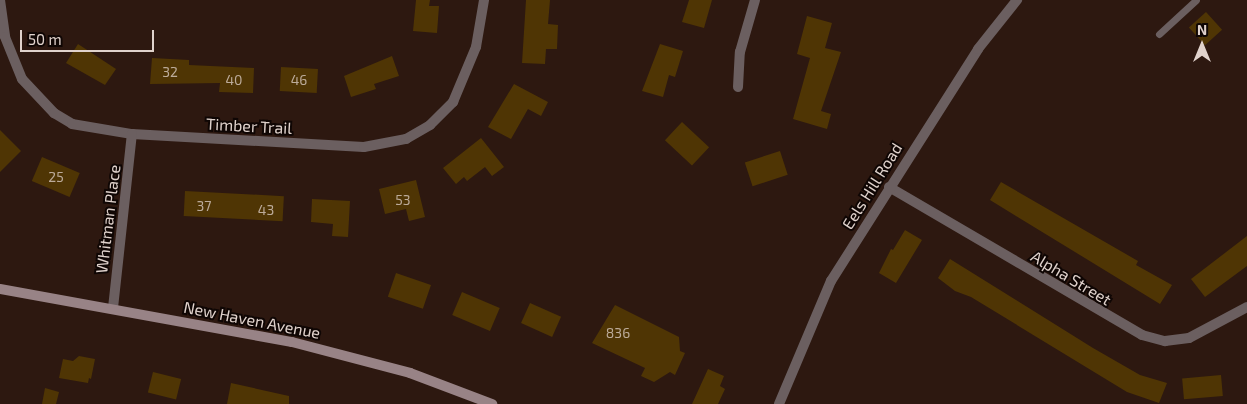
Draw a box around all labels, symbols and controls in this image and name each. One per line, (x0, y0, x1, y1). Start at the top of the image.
scale bar (22, 20, 156, 52)
north arrow (1177, 20, 1227, 70)
text: N (1197, 21, 1207, 38)
text: 50 m (28, 30, 62, 48)
house number: 32 (162, 64, 178, 80)
house number: 40 (225, 72, 243, 88)
house number: 46 (291, 72, 307, 88)
street label: Timber Trail (205, 114, 293, 138)
street label: Eels Hill Road (838, 139, 906, 233)
street label: Whitman Place (92, 164, 124, 274)
house number: 25 (48, 169, 64, 185)
house number: 53 (395, 192, 411, 208)
house number: 37 (197, 198, 211, 214)
house number: 43 (258, 202, 274, 218)
street label: Alpha Street (1027, 247, 1115, 309)
street label: New Haven Avenue (182, 297, 322, 343)
house number: 836 (606, 325, 630, 341)

